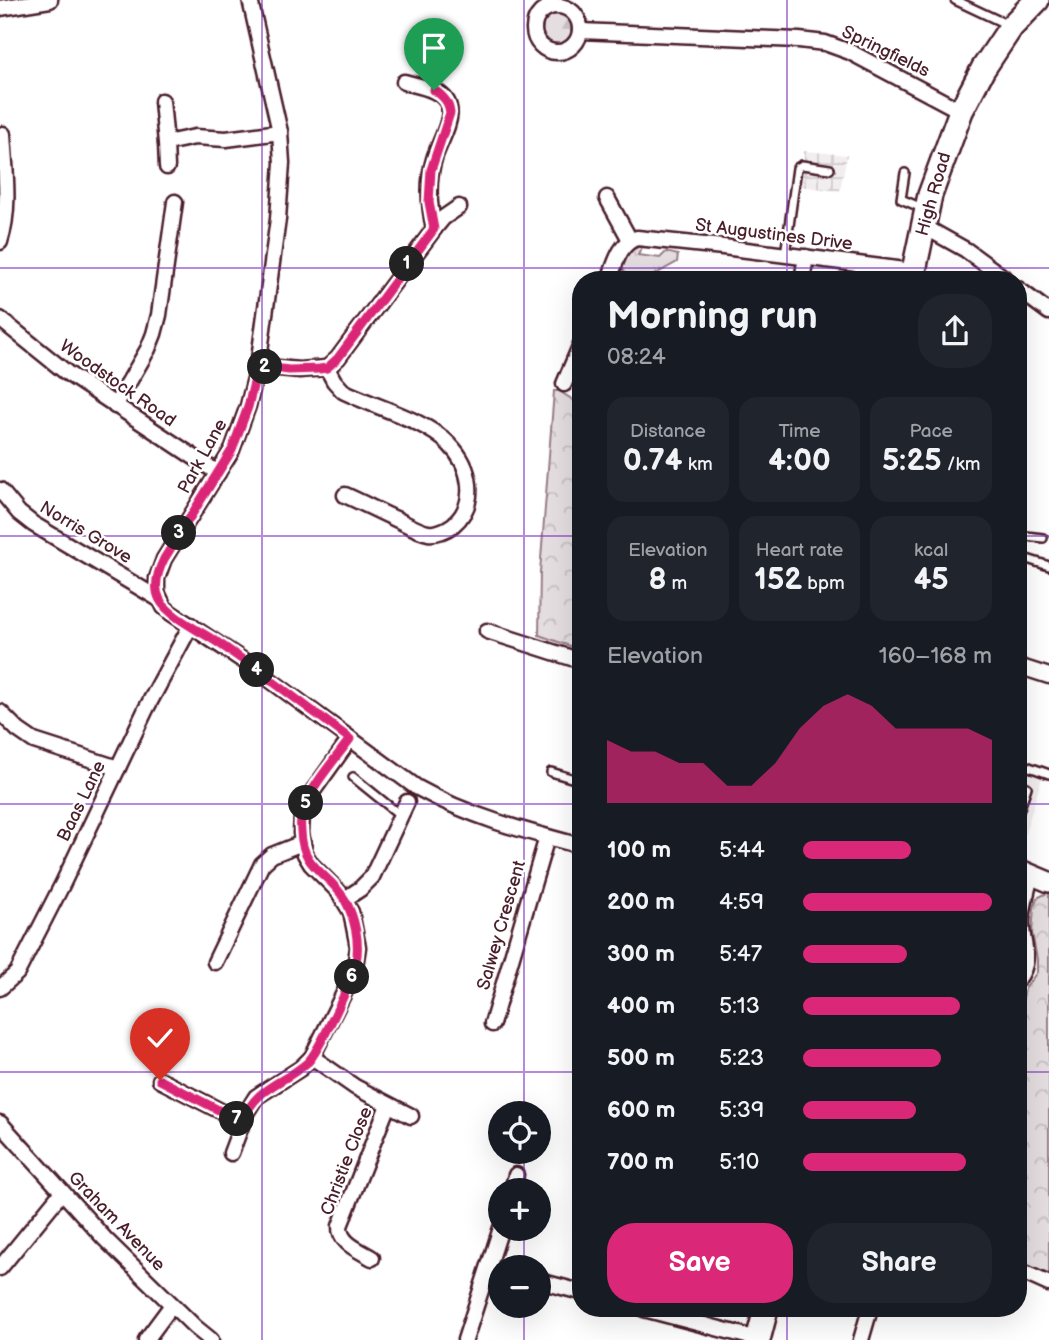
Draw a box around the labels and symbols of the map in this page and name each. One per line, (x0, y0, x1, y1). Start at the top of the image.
pin (404, 18, 464, 90)
street label: Springfields (838, 21, 933, 82)
street label: High Road (912, 150, 955, 238)
street label: St Augustines Drive (694, 214, 854, 255)
pin: 1 (390, 246, 424, 282)
street label: Woodstock Road (56, 336, 180, 431)
pin: 2 (247, 350, 282, 384)
street label: Park Lane (173, 415, 232, 497)
street label: Norris Grove (36, 497, 136, 568)
pin: 3 (162, 516, 196, 550)
pin: 4 (240, 652, 274, 688)
street label: Baas Lane (53, 757, 110, 845)
pin: 5 (288, 786, 324, 820)
street label: Salwey Crescent (473, 857, 530, 992)
pin: 6 (334, 960, 370, 995)
pin (130, 1008, 190, 1080)
pin: 7 (219, 1102, 254, 1136)
street label: Christie Close (316, 1104, 377, 1218)
street label: Graham Avenue (64, 1167, 170, 1276)

